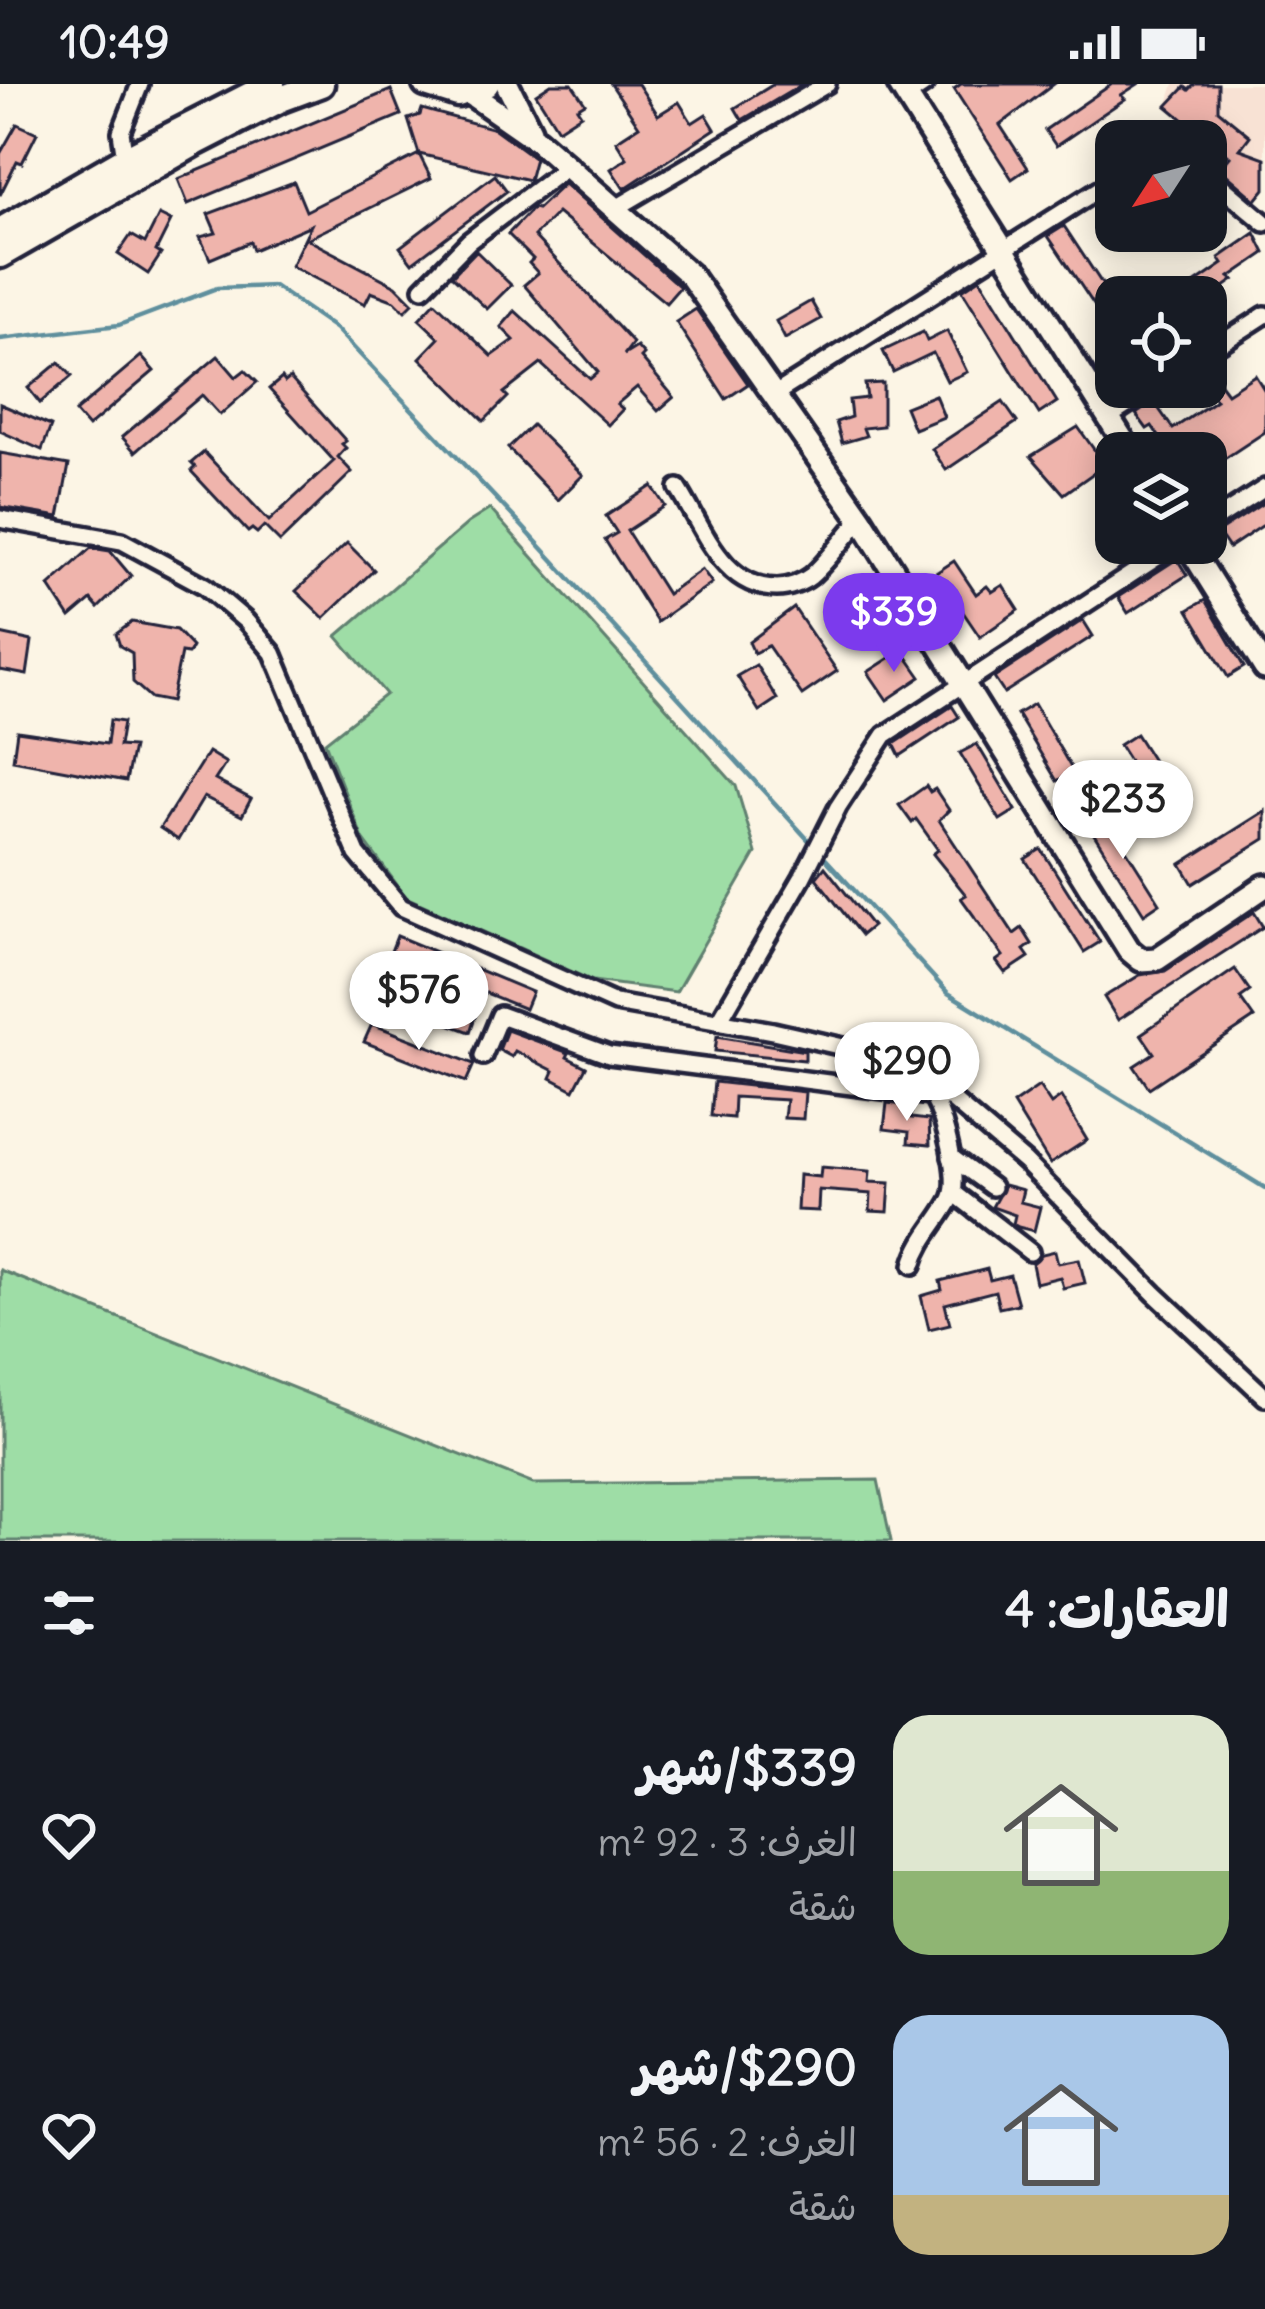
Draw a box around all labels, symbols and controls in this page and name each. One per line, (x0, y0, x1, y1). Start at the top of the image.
text: 10:49 (60, 14, 170, 70)
north arrow (1095, 120, 1227, 252)
map controls (1095, 120, 1227, 564)
button: locate (1095, 276, 1227, 408)
button: layers (1095, 432, 1227, 564)
pin: $339 (823, 573, 965, 675)
text: $339 (850, 587, 938, 636)
pin: $233 (1052, 760, 1194, 862)
text: $233 (1079, 774, 1167, 823)
pin: $576 (348, 951, 490, 1053)
text: $576 (376, 965, 462, 1014)
pin: $290 (836, 1022, 978, 1124)
text: $290 (861, 1036, 953, 1085)
text: العقارات: 4 (1005, 1577, 1229, 1641)
icon: filters (36, 1580, 102, 1646)
text: $339/شهر (638, 1735, 857, 1799)
icon: home (989, 1763, 1133, 1907)
icon: heart (36, 1802, 102, 1868)
text: الغرف: 3 · 92 m² (598, 1818, 857, 1867)
text: شقة (789, 1882, 857, 1931)
text: $290/شهر (635, 2035, 857, 2099)
icon: home (989, 2063, 1133, 2207)
icon: heart (36, 2102, 102, 2168)
text: الغرف: 2 · 56 m² (597, 2118, 857, 2167)
text: شقة (789, 2182, 857, 2231)

